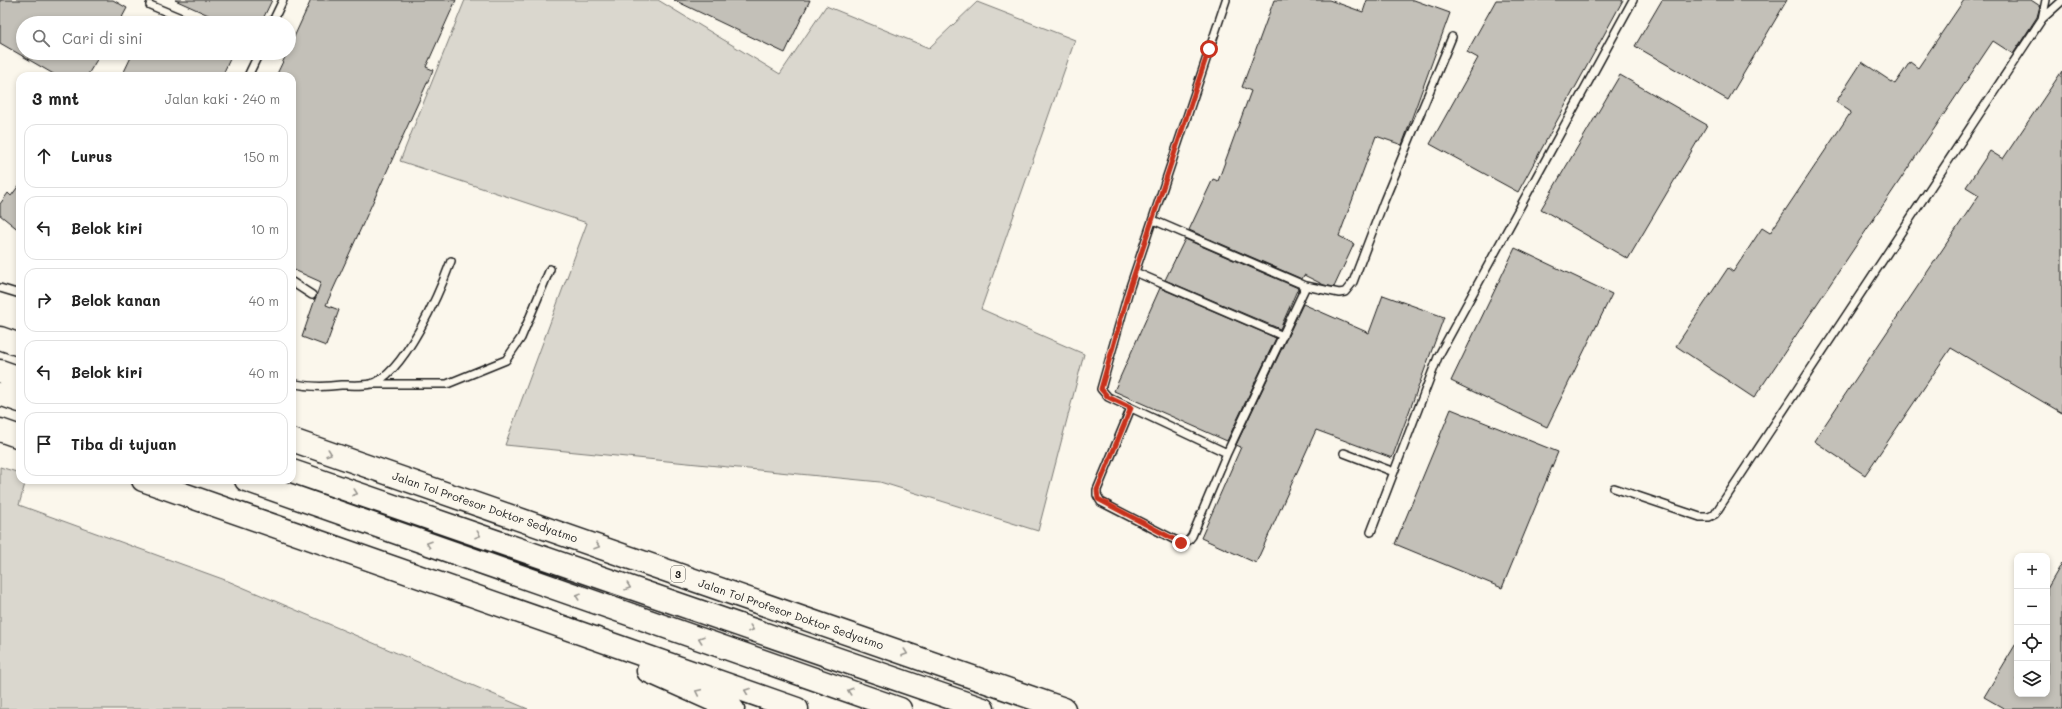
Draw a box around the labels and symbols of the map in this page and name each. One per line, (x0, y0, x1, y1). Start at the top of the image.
route start (1200, 40, 1218, 58)
one-way arrow (325, 448, 332, 456)
street label: Jalan Tol Profesor Doktor Sedyatmo (391, 468, 580, 545)
one-way arrow (352, 488, 359, 497)
one-way arrow (475, 531, 482, 539)
route end (1172, 534, 1190, 552)
one-way arrow (426, 540, 433, 549)
one-way arrow (593, 541, 600, 550)
road number: 3 (671, 566, 685, 582)
street label: Jalan Tol Profesor Doktor Sedyatmo (697, 575, 886, 652)
one-way arrow (624, 582, 631, 591)
one-way arrow (575, 593, 582, 601)
one-way arrow (747, 624, 754, 633)
one-way arrow (697, 636, 704, 644)
one-way arrow (901, 649, 908, 657)
one-way arrow (744, 688, 751, 696)
one-way arrow (846, 688, 853, 696)
one-way arrow (694, 689, 702, 697)

